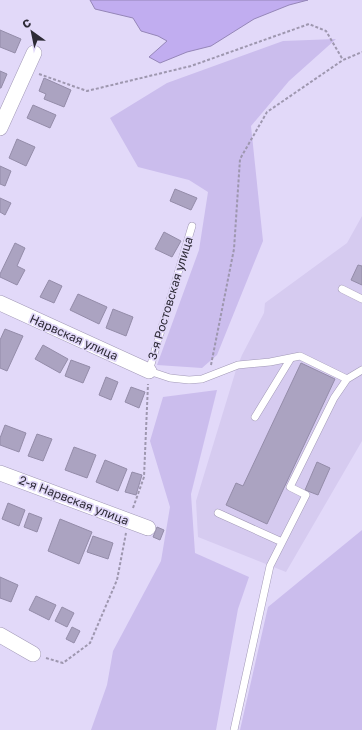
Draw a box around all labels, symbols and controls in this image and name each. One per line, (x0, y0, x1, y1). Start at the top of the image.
north arrow (12, 12, 52, 52)
text: С (19, 16, 33, 31)
street label: 3-я Ростовская улица (144, 235, 196, 361)
street label: Нарвская улица (27, 311, 121, 363)
street label: 2-я Нарвская улица (17, 472, 131, 528)

